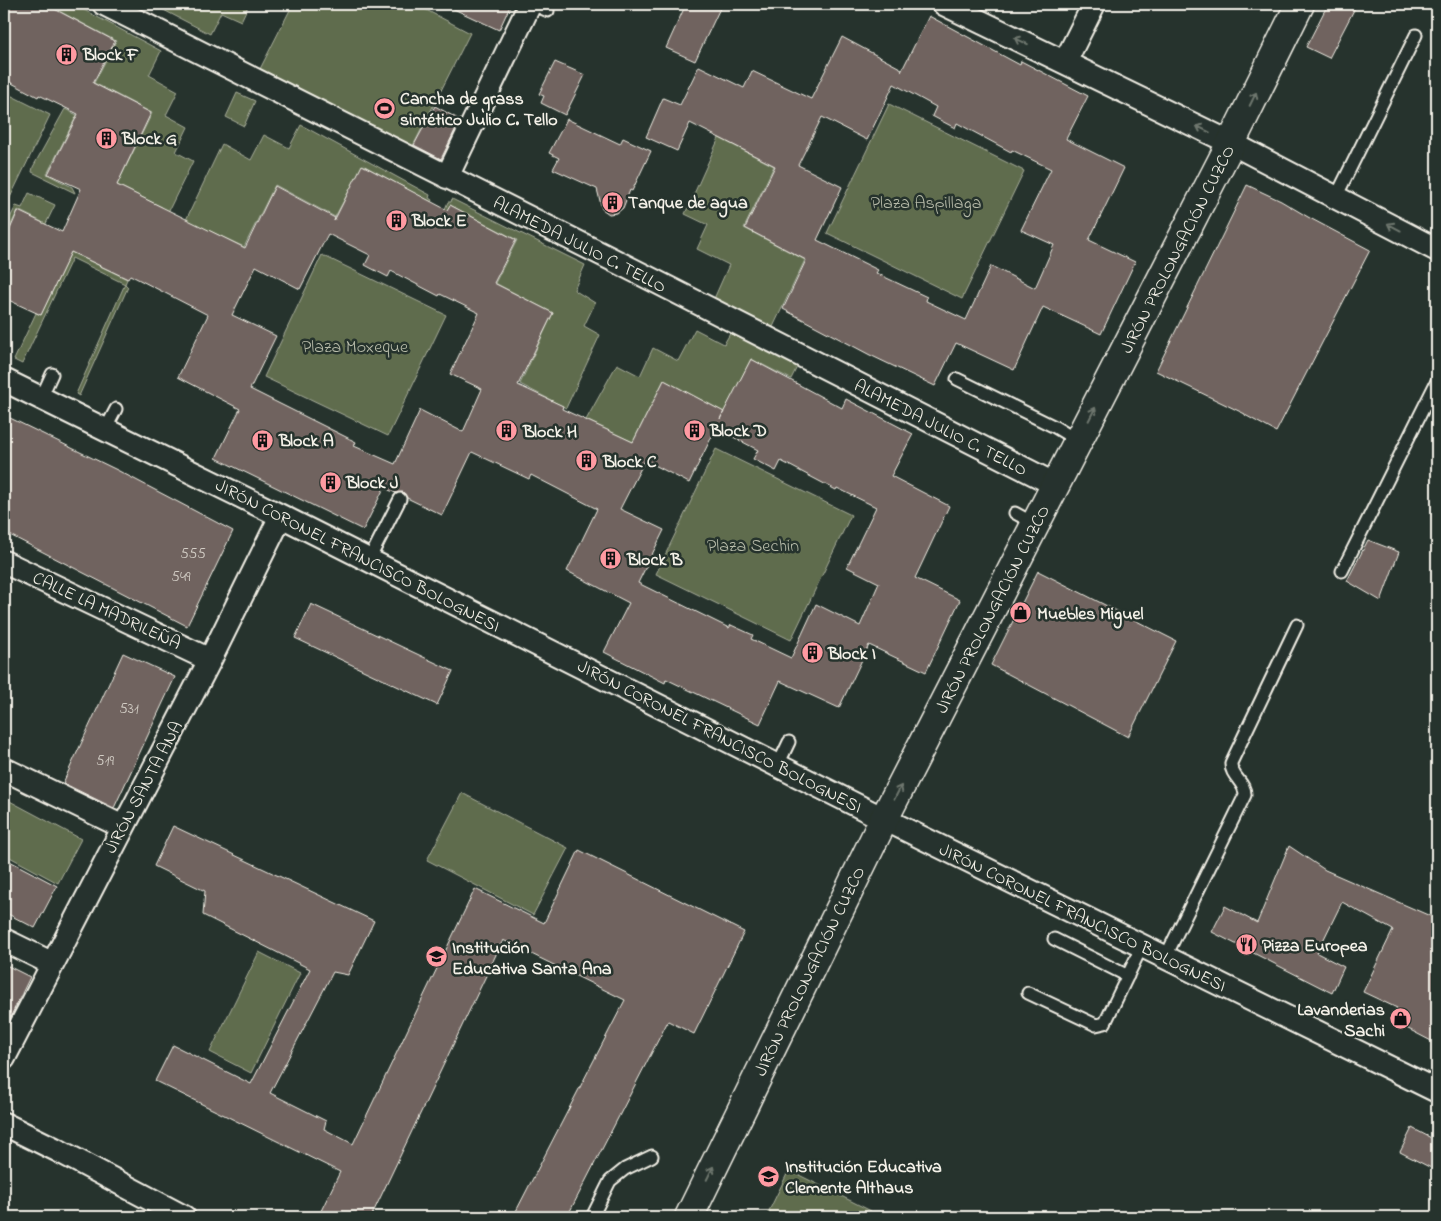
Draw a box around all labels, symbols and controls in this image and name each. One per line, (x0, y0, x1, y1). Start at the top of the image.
one-way arrow (1014, 36, 1029, 45)
building icon: Block F (55, 42, 79, 66)
place label: Block F (82, 43, 139, 69)
place label: Cancha de grass sintético Julio C. Tello (400, 87, 558, 134)
one-way arrow (1249, 92, 1258, 107)
sports icon: Cancha de grass sintético Julio C. Tello (372, 96, 396, 120)
one-way arrow (1196, 124, 1211, 133)
building icon: Block G (94, 126, 118, 150)
place label: Block G (121, 127, 177, 153)
street label: JIRÓN PROLONGACIÓN CUZCO (1115, 141, 1243, 358)
building icon: Tanque de agua (600, 190, 624, 214)
street label: ALAMEDA JULIO C. TELLO (488, 191, 670, 301)
place label: Tanque de agua (628, 191, 748, 218)
park label: Plaza Aspillaga (871, 191, 981, 218)
building icon: Block E (384, 208, 408, 232)
place label: Block E (411, 209, 467, 235)
one-way arrow (1387, 222, 1402, 231)
park label: Plaza Moxeque (302, 335, 409, 361)
street label: ALAMEDA JULIO C. TELLO (849, 374, 1031, 484)
one-way arrow (1088, 407, 1097, 422)
building icon: Block D (682, 418, 706, 442)
building icon: Block H (495, 419, 519, 443)
place label: Block D (709, 419, 767, 445)
place label: Block H (522, 420, 577, 446)
building icon: Block A (251, 428, 275, 452)
place label: Block A (278, 429, 334, 455)
building icon: Block C (575, 449, 599, 473)
place label: Block C (602, 450, 657, 476)
building icon: Block J (318, 470, 342, 494)
place label: Block J (345, 471, 399, 497)
street label: JIRÓN CORONEL FRANCISCO BOLOGNESI (210, 473, 504, 640)
street label: JIRÓN PROLONGACIÓN CUZCO (930, 501, 1058, 718)
park label: Plaza Sechin (707, 534, 799, 560)
house number: 555 (180, 543, 206, 565)
building icon: Block B (599, 547, 623, 571)
place label: Block B (626, 548, 683, 574)
street label: CALLE LA MADRILEÑA (28, 566, 185, 658)
house number: 549 (171, 566, 191, 588)
shop icon: Muebles Miguel (1009, 601, 1033, 625)
place label: Muebles Miguel (1037, 602, 1144, 629)
building icon: Block I (800, 641, 824, 665)
place label: Block I (827, 642, 876, 668)
street label: JIRÓN CORONEL FRANCISCO BOLOGNESI (572, 654, 866, 821)
house number: 531 (119, 698, 139, 720)
street label: JIRÓN SANTA ANA (99, 717, 191, 859)
house number: 519 (96, 750, 114, 772)
one-way arrow (894, 785, 903, 800)
street label: JIRÓN CORONEL FRANCISCO BOLOGNESI (934, 838, 1230, 1000)
street label: JIRÓN PROLONGACIÓN CUZCO (749, 863, 873, 1081)
restaurant icon: Pizza Europea (1234, 933, 1258, 957)
place label: Pizza Europea (1262, 934, 1368, 960)
place label: Institución Educativa Santa Ana (452, 936, 612, 983)
school or university icon: Institución Educativa Santa Ana (424, 945, 448, 969)
place label: Lavanderias Sachi (1297, 998, 1385, 1045)
shop icon: Lavanderias Sachi (1389, 1007, 1413, 1031)
place label: Institución Educativa Clemente Althaus (785, 1155, 942, 1202)
school or university icon: Institución Educativa Clemente Althaus (757, 1164, 781, 1188)
one-way arrow (705, 1166, 715, 1181)

